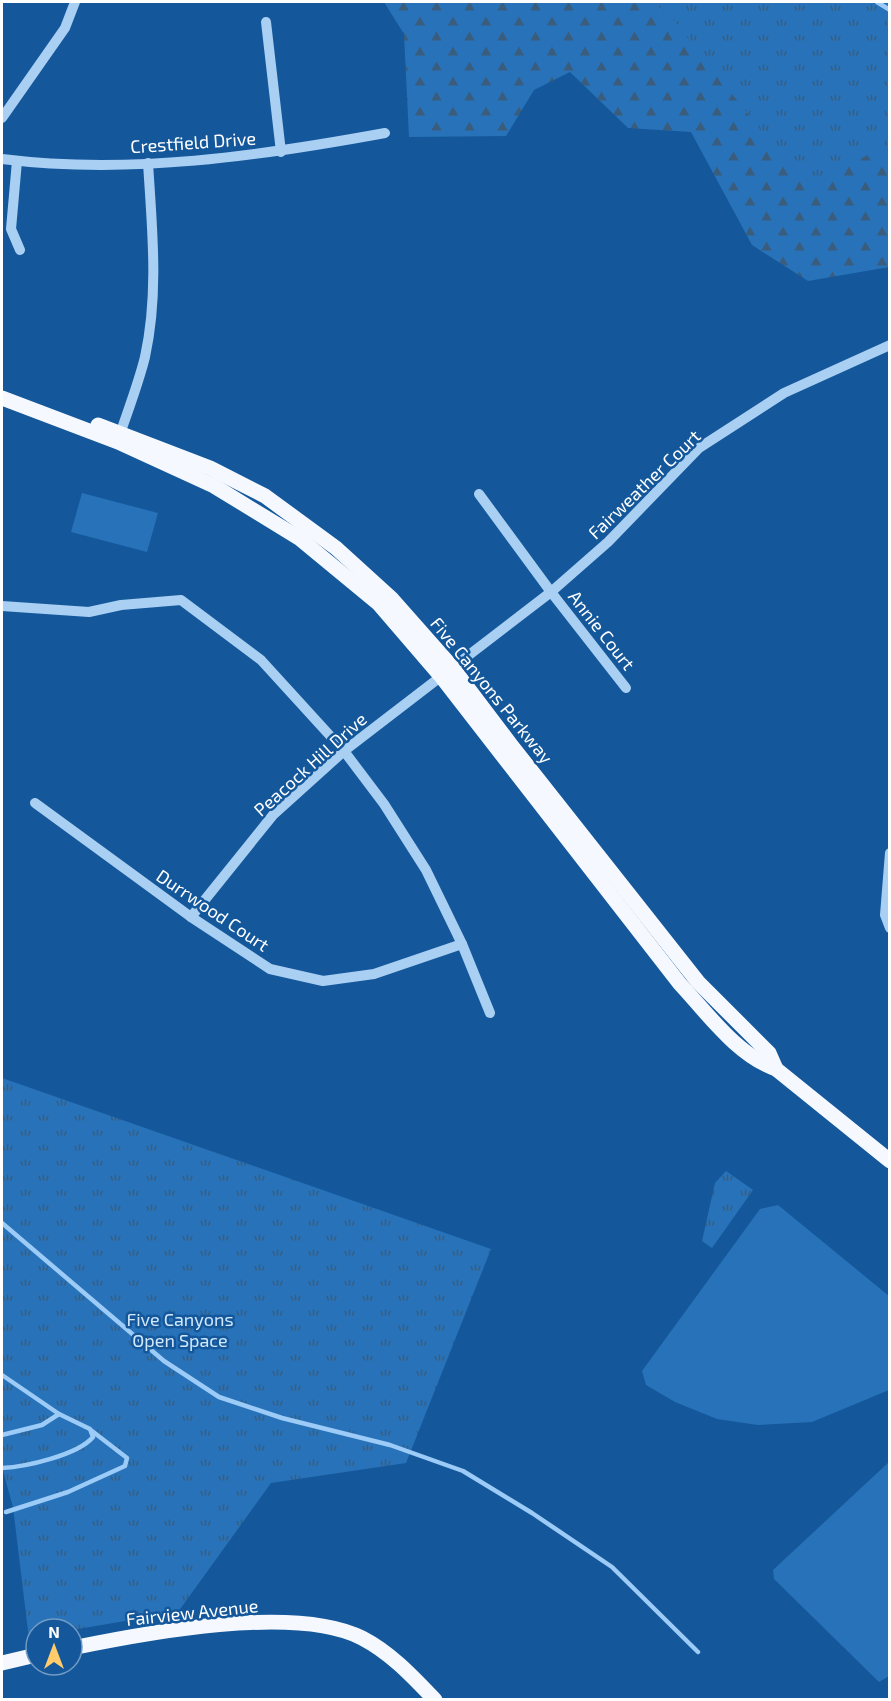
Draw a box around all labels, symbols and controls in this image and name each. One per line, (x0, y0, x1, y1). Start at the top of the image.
street label: Crestfield Drive (129, 127, 257, 157)
street label: Fairweather Court (583, 425, 705, 543)
street label: Annie Court (564, 586, 640, 674)
street label: Five Canyons Parkway (426, 612, 558, 768)
street label: Peacock Hill Drive (249, 708, 371, 820)
street label: Durrwood Court (153, 864, 274, 956)
park label: Five Canyons Open Space (126, 1308, 234, 1351)
street label: Fairview Avenue (125, 1594, 259, 1630)
north arrow (24, 1617, 84, 1677)
text: N (48, 1622, 60, 1641)

